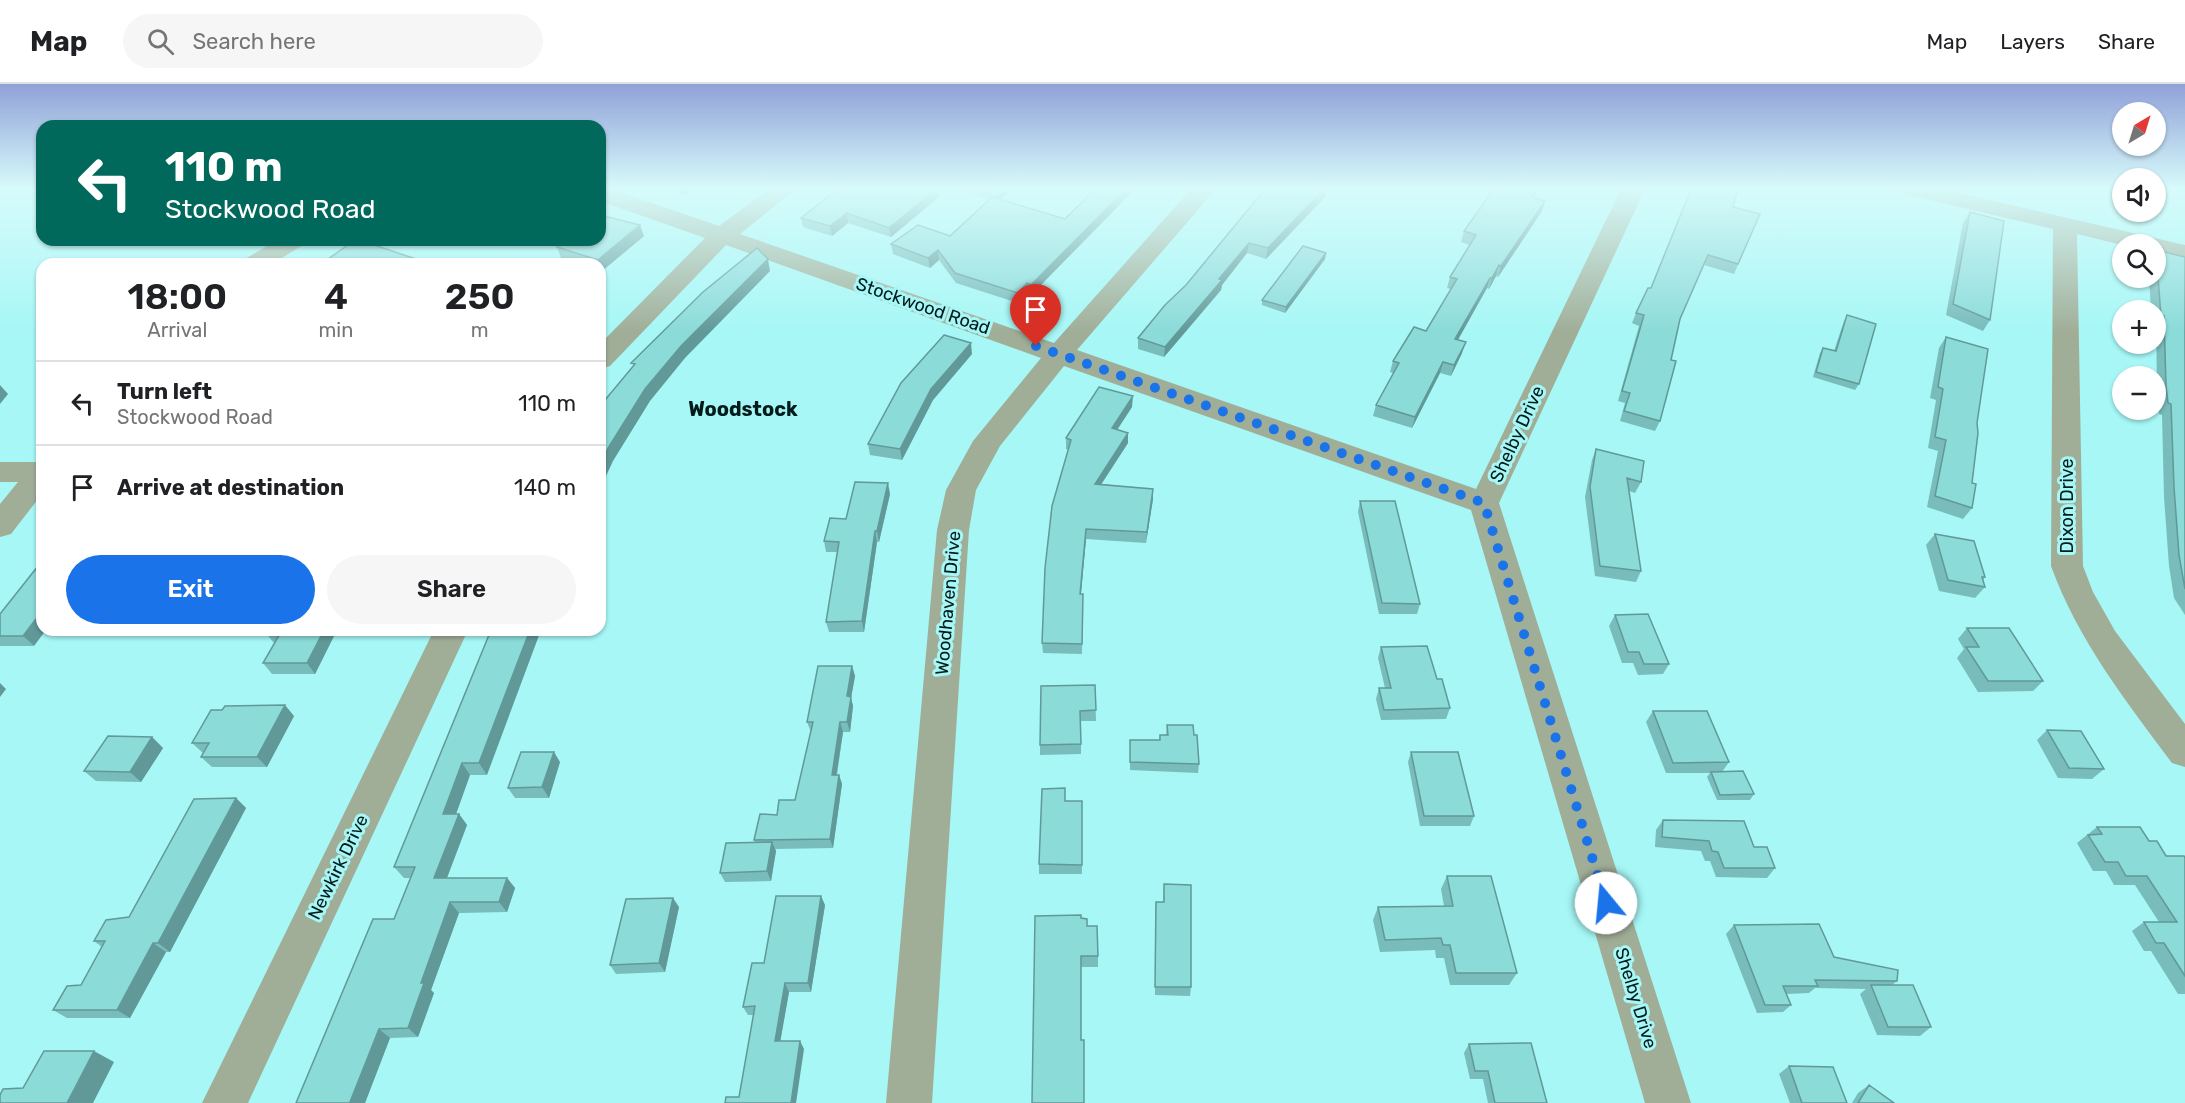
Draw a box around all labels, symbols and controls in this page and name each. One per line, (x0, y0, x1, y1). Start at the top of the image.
search box (123, 14, 543, 68)
text: Map (30, 25, 87, 58)
icon: search (144, 25, 177, 58)
text: Search here (192, 28, 316, 55)
text: Map (1926, 29, 1967, 54)
text: Layers (2000, 29, 2065, 54)
text: Share (2098, 29, 2155, 54)
north arrow (2112, 102, 2166, 156)
map controls (2112, 102, 2166, 420)
text: 110 m (165, 142, 283, 192)
icon: left (66, 144, 144, 222)
button: sound (2112, 168, 2166, 222)
text: Stockwood Road (165, 193, 376, 225)
button: search (2112, 234, 2166, 288)
street label: Stockwood Road (853, 273, 993, 339)
text: 18:00 (128, 275, 227, 318)
text: 4 (324, 275, 348, 318)
text: 250 (445, 275, 514, 318)
pin (1010, 284, 1061, 346)
icon: arrive (1019, 293, 1052, 326)
button: + (2112, 300, 2166, 354)
text: Arrival (147, 318, 207, 342)
text: min (319, 318, 353, 342)
text: m (471, 318, 489, 342)
button: − (2112, 366, 2166, 420)
text: Turn left (117, 378, 212, 405)
street label: Shelby Drive (1485, 382, 1549, 486)
icon: left (66, 387, 99, 420)
text: 110 m (518, 390, 576, 417)
district label: Woodstock (688, 397, 798, 421)
text: Stockwood Road (117, 405, 273, 429)
street label: Dixon Drive (2056, 458, 2078, 554)
icon: arrive (66, 471, 99, 504)
text: Arrive at destination (117, 474, 344, 501)
text: 140 m (514, 474, 576, 501)
street label: Woodhaven Drive (931, 530, 965, 676)
button: Exit (66, 555, 315, 624)
button: Share (327, 555, 576, 624)
street label: Newkirk Drive (303, 811, 373, 923)
position arrow (1574, 871, 1638, 935)
street label: Shelby Drive (1610, 945, 1662, 1051)

